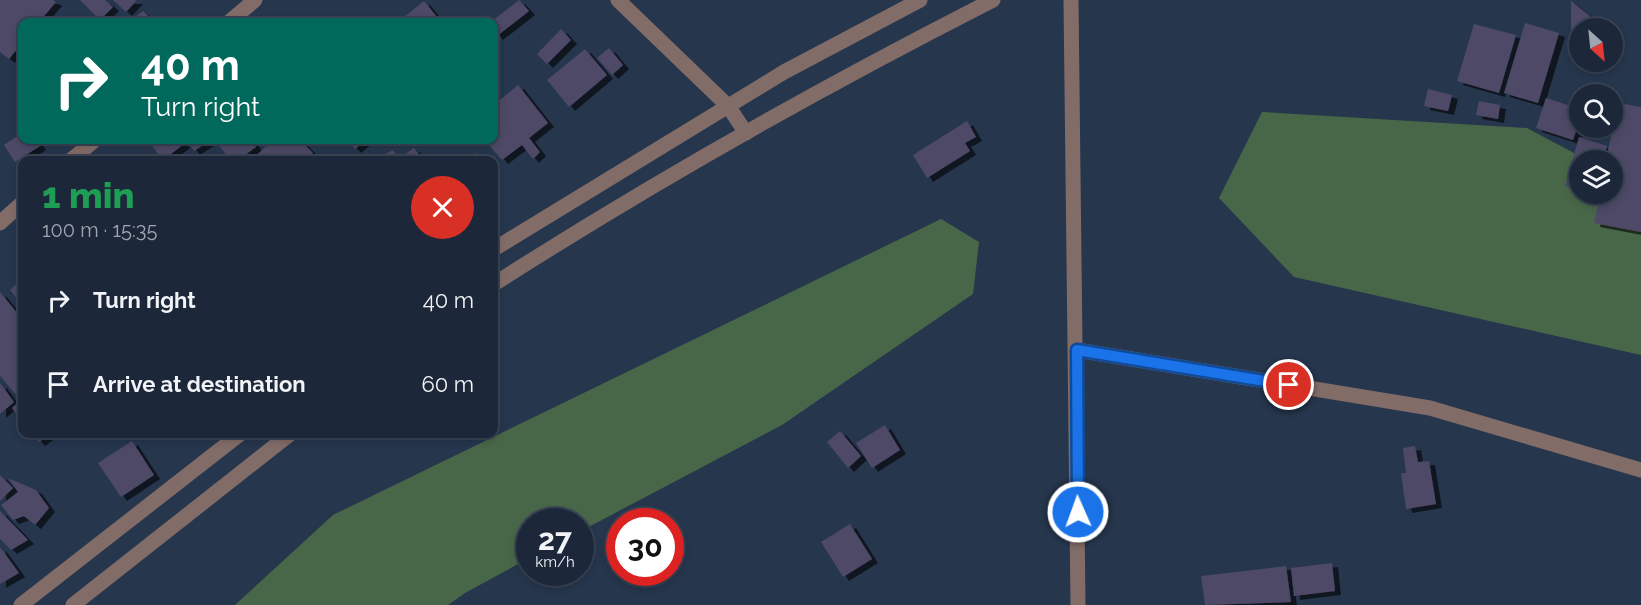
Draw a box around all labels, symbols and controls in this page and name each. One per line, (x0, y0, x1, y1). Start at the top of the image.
north arrow (1569, 18, 1623, 72)
map controls (1569, 18, 1623, 204)
text: 40 m (141, 41, 240, 90)
icon: right (42, 42, 120, 120)
button: search (1569, 84, 1623, 138)
text: Turn right (141, 91, 260, 122)
button: layers (1569, 150, 1623, 204)
text: 1 min (42, 174, 134, 216)
button: close (411, 176, 474, 239)
text: 100 m · 15:35 (42, 218, 157, 242)
icon: right (42, 284, 75, 317)
text: Turn right (93, 287, 196, 313)
text: 40 m (423, 287, 474, 313)
pin (1263, 359, 1314, 410)
icon: arrive (42, 368, 75, 401)
icon: arrive (1272, 368, 1305, 401)
text: Arrive at destination (93, 371, 306, 397)
text: 60 m (421, 371, 474, 397)
position arrow (1046, 480, 1110, 544)
speed limit sign: 30 (606, 508, 684, 586)
text: 27 (538, 522, 572, 557)
text: km/h (535, 553, 575, 571)

